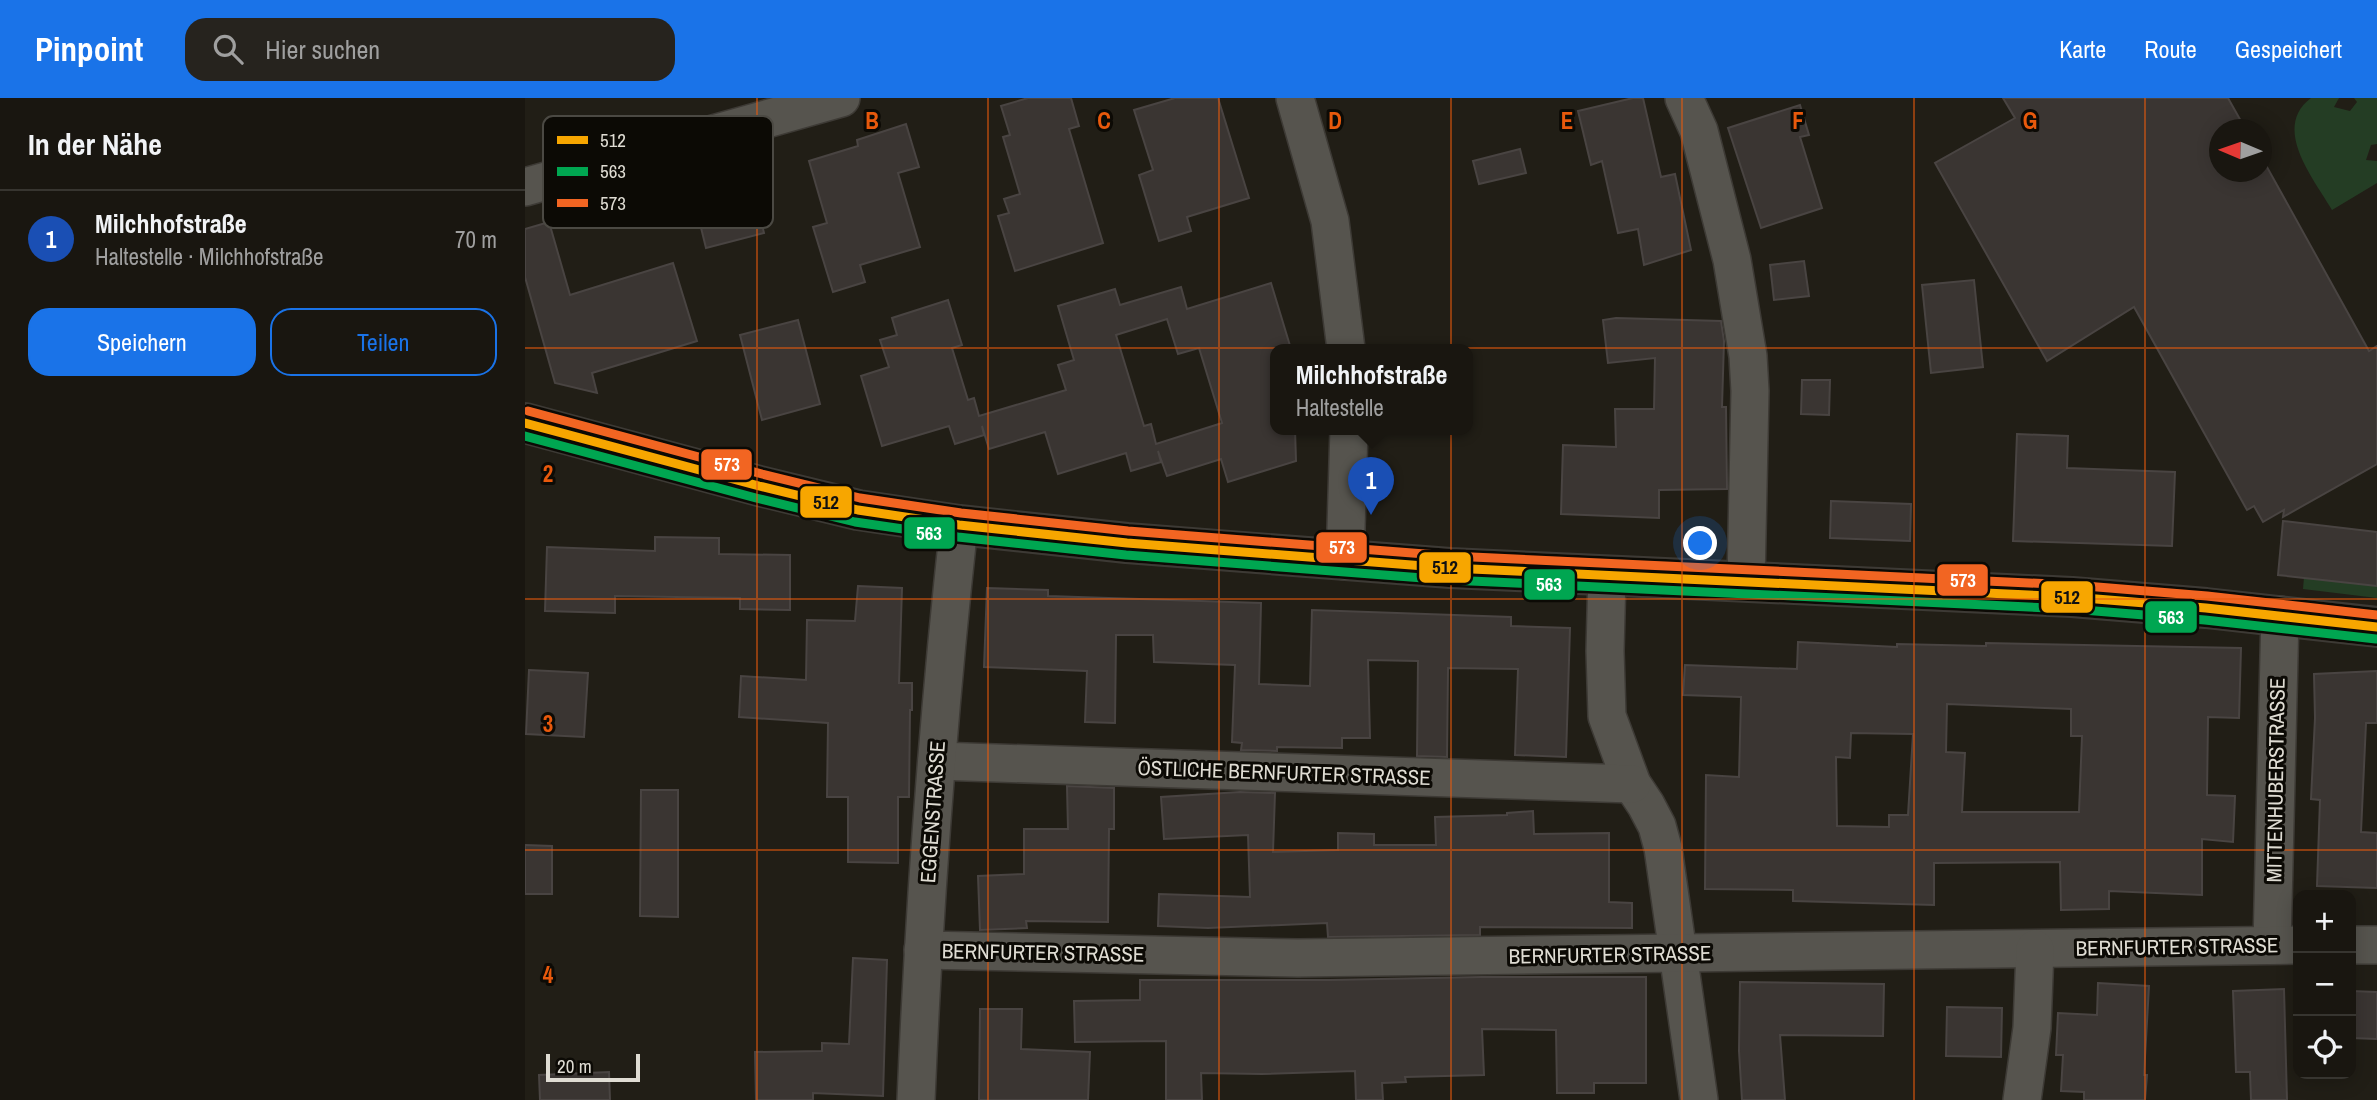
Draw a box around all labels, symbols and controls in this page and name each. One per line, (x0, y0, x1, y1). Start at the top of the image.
search box (185, 18, 675, 81)
text: Pinpoint (35, 27, 143, 71)
icon: search (209, 30, 247, 68)
text: Hier suchen (265, 32, 380, 67)
text: Karte (2059, 33, 2106, 65)
text: Route (2144, 33, 2197, 65)
text: Gespeichert (2235, 33, 2342, 65)
text: B (865, 105, 879, 136)
text: C (1097, 105, 1111, 136)
text: D (1328, 105, 1342, 136)
text: E (1561, 105, 1573, 136)
text: F (1792, 105, 1804, 136)
text: G (2023, 105, 2037, 136)
legend (543, 116, 773, 228)
north arrow (2209, 119, 2272, 182)
text: In der Nähe (28, 124, 162, 164)
text: 512 (600, 127, 626, 153)
text: 563 (600, 158, 626, 184)
text: 573 (600, 190, 626, 216)
text: Milchhofstraße (95, 206, 247, 241)
text: 1 (46, 224, 56, 255)
text: 70 m (455, 224, 497, 255)
text: Haltestelle · Milchhofstraße (95, 241, 324, 272)
button: Speichern (28, 308, 256, 376)
button: Teilen (270, 308, 497, 376)
popup (1270, 344, 1473, 435)
text: Milchhofstraße (1296, 357, 1447, 392)
text: Haltestelle (1296, 392, 1384, 423)
line badge: 573 (700, 448, 753, 481)
text: 573 (714, 451, 740, 477)
pin: 1 (1348, 457, 1394, 515)
text: 2 (543, 458, 553, 489)
line badge: 512 (799, 485, 853, 519)
text: 512 (813, 489, 839, 515)
line badge: 563 (903, 516, 956, 550)
text: 563 (916, 520, 942, 546)
your location (1683, 526, 1717, 560)
line badge: 573 (1315, 531, 1368, 564)
text: 573 (1329, 534, 1355, 560)
line badge: 512 (1418, 551, 1472, 584)
text: 512 (1432, 554, 1458, 580)
line badge: 573 (1936, 563, 1989, 597)
text: 573 (1950, 567, 1976, 593)
line badge: 563 (1523, 568, 1576, 601)
text: 563 (1536, 571, 1562, 597)
line badge: 512 (2040, 580, 2094, 614)
text: 512 (2054, 584, 2080, 610)
line badge: 563 (2144, 600, 2198, 634)
text: 563 (2158, 604, 2184, 630)
street label: MITTENHUBERSTRASSE (2259, 677, 2292, 883)
text: 3 (543, 708, 553, 739)
street label: EGGENSTRASSE (913, 740, 952, 884)
street label: ÖSTLICHE BERNFURTER STRASSE (1137, 753, 1431, 792)
map controls (2293, 890, 2356, 1079)
button: + (2293, 890, 2356, 953)
street label: BERNFURTER STRASSE (2075, 930, 2279, 963)
street label: BERNFURTER STRASSE (941, 936, 1145, 969)
street label: BERNFURTER STRASSE (1508, 938, 1712, 971)
button: − (2293, 953, 2356, 1016)
text: 4 (543, 959, 554, 990)
button: locate (2293, 1016, 2356, 1079)
scale bar (546, 1051, 641, 1083)
text: 20 m (557, 1053, 592, 1079)

